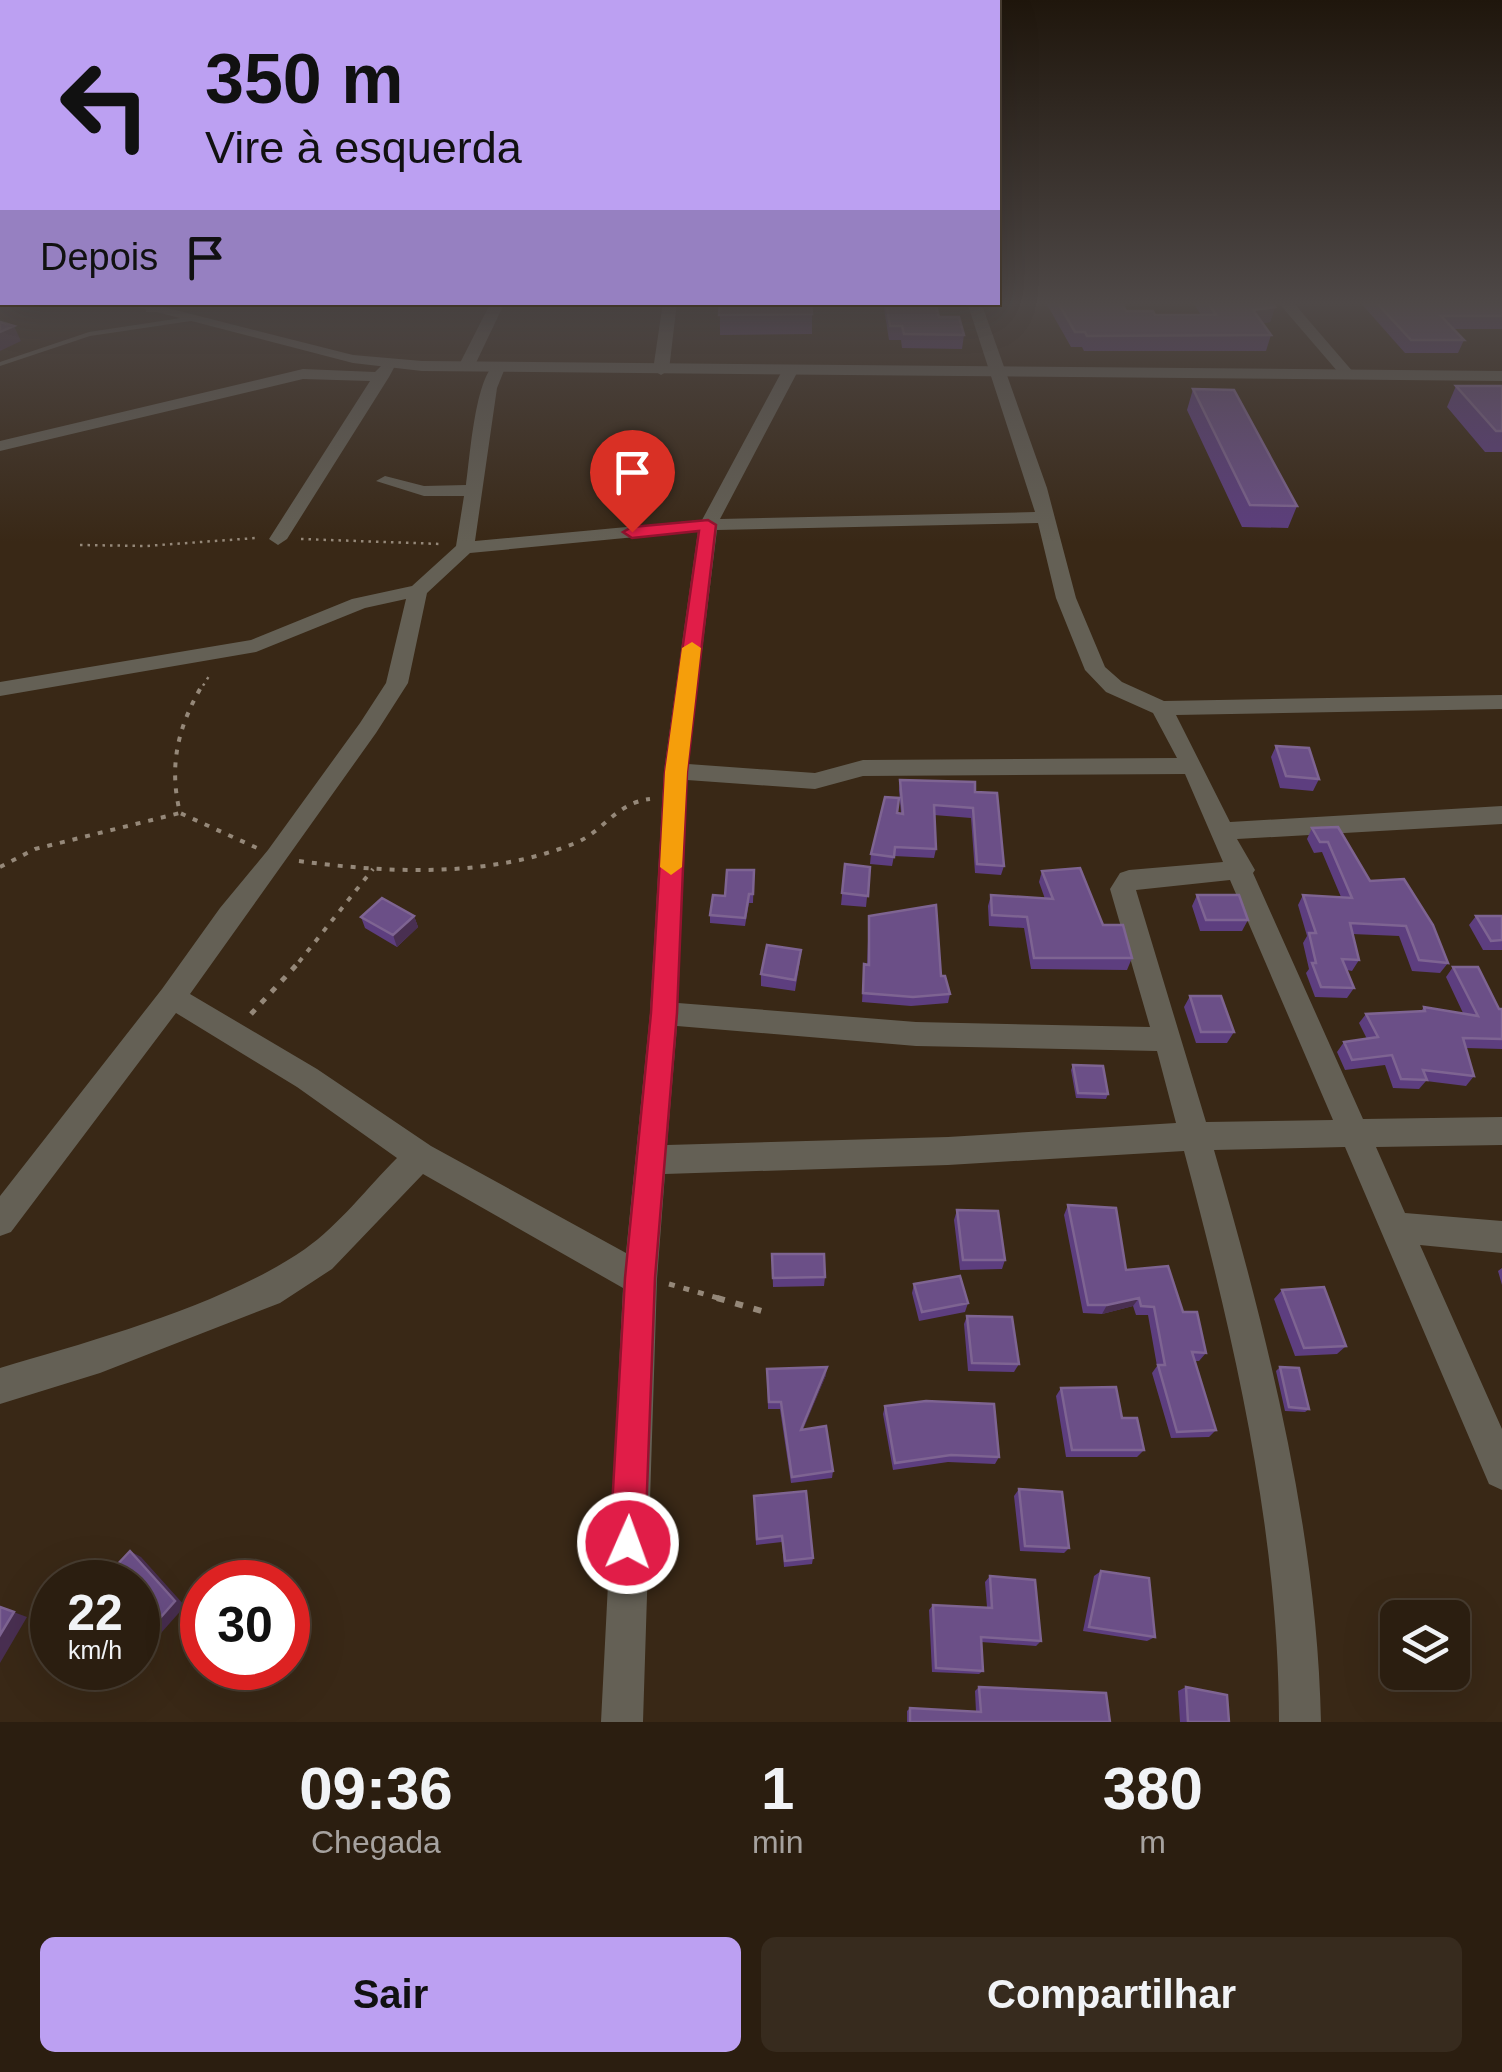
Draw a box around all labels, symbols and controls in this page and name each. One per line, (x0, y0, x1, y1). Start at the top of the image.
icon: left (40, 40, 170, 170)
text: 350 m (205, 40, 403, 118)
text: Vire à esquerda (205, 122, 522, 173)
icon: arrive (178, 230, 233, 285)
text: Depois (40, 236, 158, 278)
pin (590, 430, 675, 533)
icon: arrive (605, 445, 660, 500)
position arrow (576, 1491, 680, 1595)
speed limit sign: 30 (180, 1560, 310, 1690)
text: 22 (67, 1585, 123, 1641)
map controls (1380, 1600, 1470, 1690)
button: layers (1380, 1600, 1470, 1690)
text: km/h (68, 1636, 122, 1664)
text: 09:36 (299, 1755, 453, 1822)
text: 1 (761, 1755, 794, 1822)
text: 380 (1103, 1755, 1203, 1822)
text: Chegada (311, 1824, 441, 1860)
text: min (752, 1824, 803, 1860)
text: m (1139, 1824, 1166, 1860)
button: Sair (40, 1937, 741, 2052)
button: Compartilhar (761, 1937, 1462, 2052)

